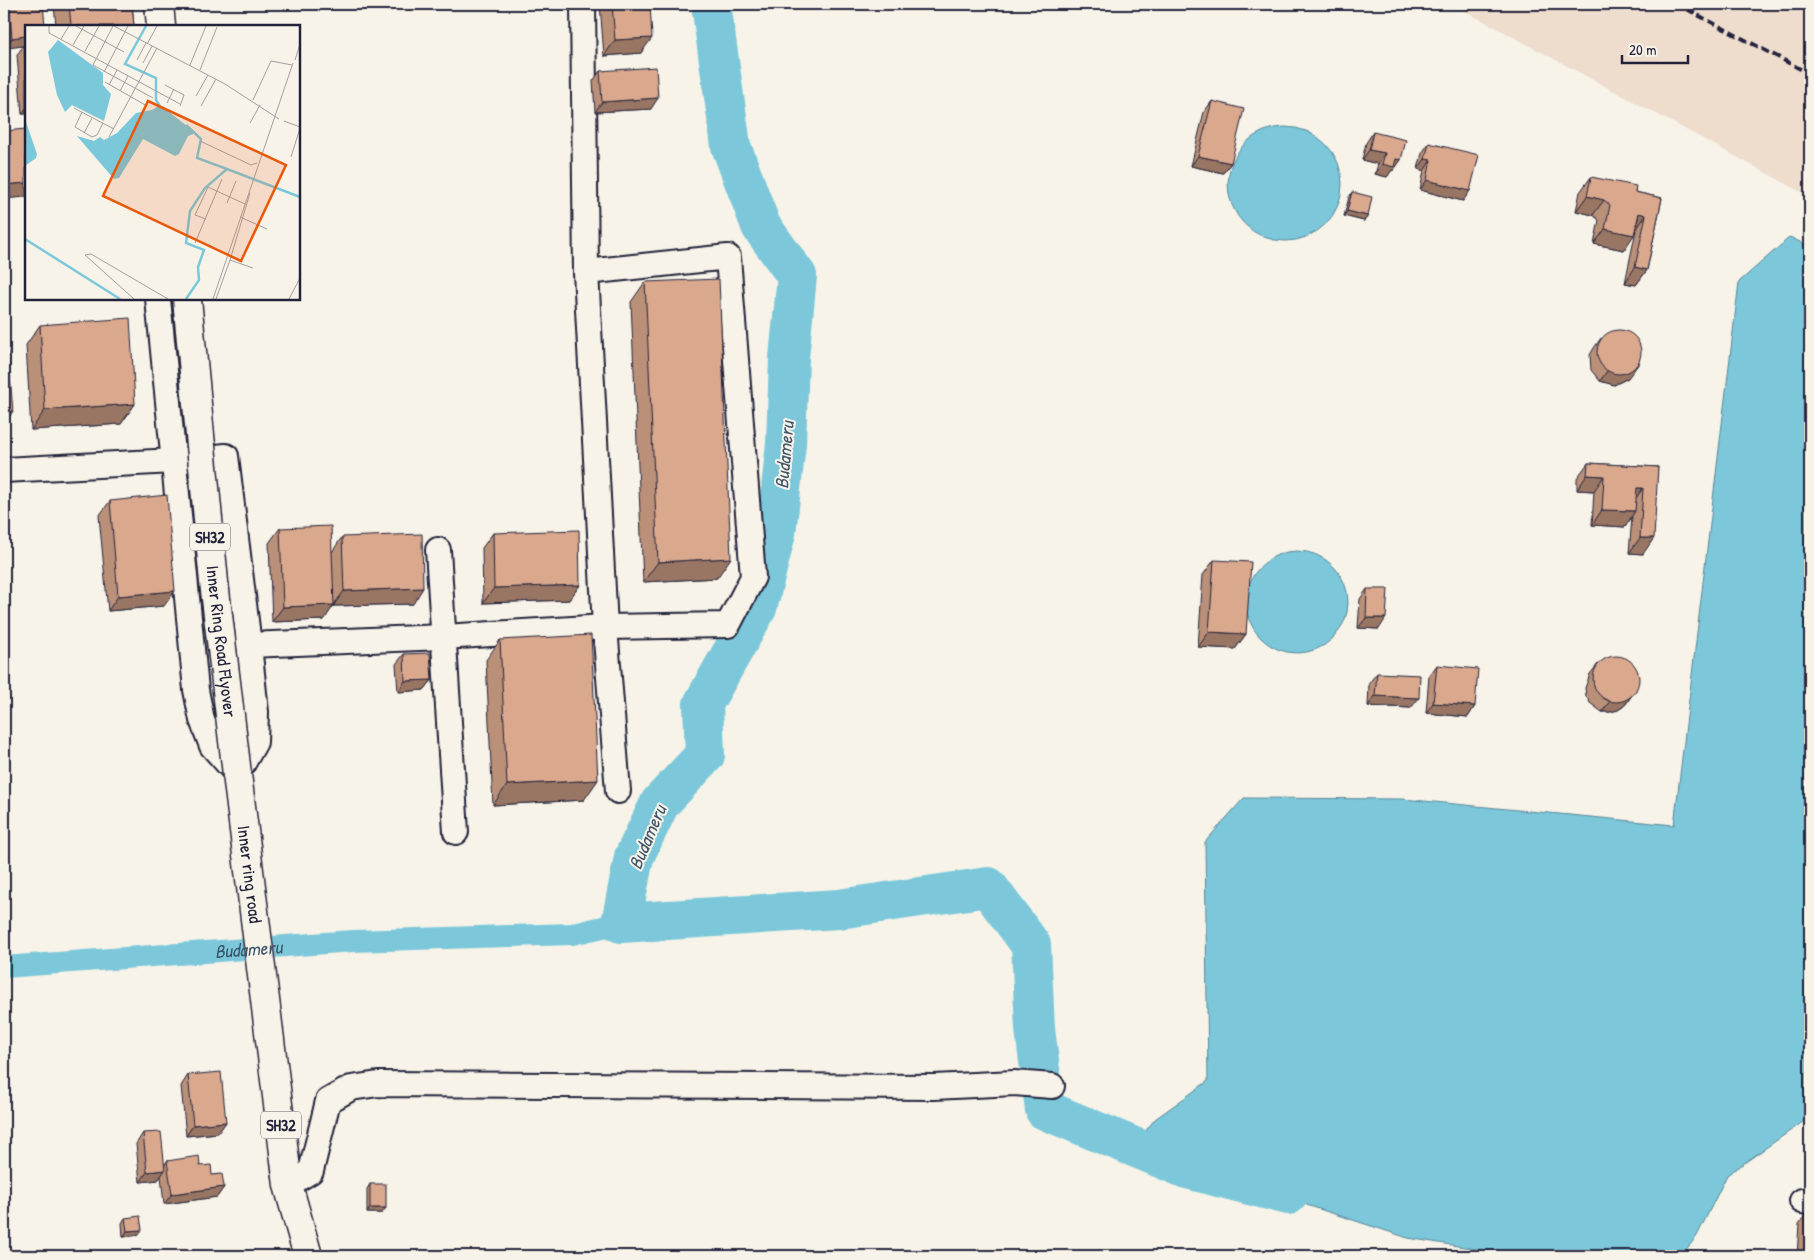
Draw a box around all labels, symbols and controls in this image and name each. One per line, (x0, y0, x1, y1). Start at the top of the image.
inset map (25, 25, 300, 300)
scale bar (1622, 32, 1688, 64)
text: 20 m (1629, 39, 1656, 60)
water label: Budameru (768, 419, 800, 490)
road number: SH32 (190, 524, 230, 550)
street label: Inner Ring Road Flyover (200, 564, 243, 719)
water label: Budameru (622, 800, 673, 873)
street label: Inner ring road (231, 824, 268, 925)
water label: Budameru (214, 933, 284, 964)
road number: SH32 (261, 1112, 301, 1138)

